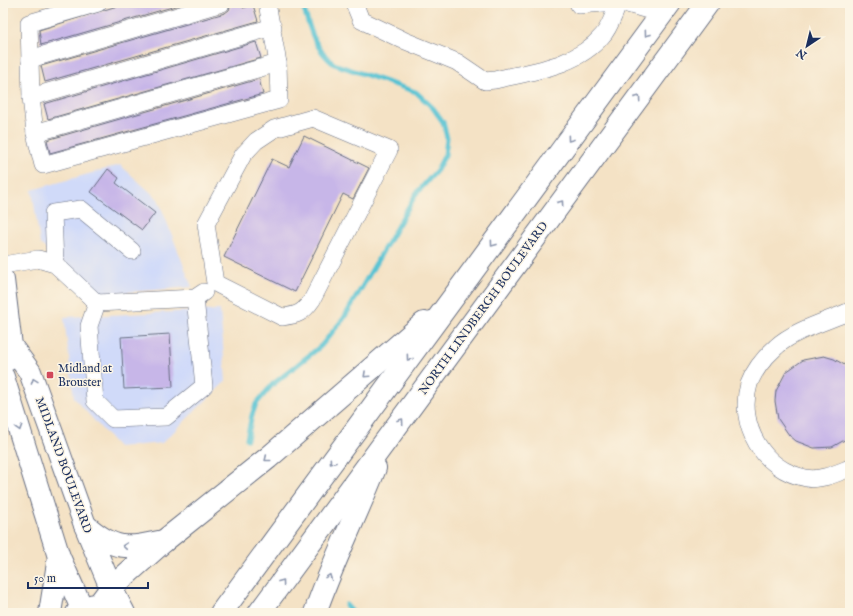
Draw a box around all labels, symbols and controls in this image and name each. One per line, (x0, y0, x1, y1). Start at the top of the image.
north arrow (787, 26, 827, 66)
one-way arrow (644, 30, 651, 37)
text: N (794, 45, 811, 62)
one-way arrow (633, 96, 640, 103)
one-way arrow (567, 135, 574, 142)
one-way arrow (556, 200, 563, 207)
street label: NORTH LINDBERGH BOULEVARD (415, 218, 552, 398)
one-way arrow (490, 240, 497, 247)
one-way arrow (407, 353, 414, 360)
place label: Midland at Brouster (58, 361, 112, 390)
marker: Midland at Brouster (45, 370, 55, 380)
one-way arrow (363, 370, 371, 378)
one-way arrow (30, 378, 39, 385)
street label: MIDLAND BOULEVARD (32, 395, 95, 536)
one-way arrow (396, 418, 403, 425)
one-way arrow (14, 424, 23, 431)
one-way arrow (264, 454, 271, 461)
one-way arrow (330, 458, 337, 465)
one-way arrow (122, 542, 128, 551)
scale bar (28, 564, 148, 590)
text: 50 m (34, 571, 56, 586)
one-way arrow (324, 573, 332, 580)
one-way arrow (277, 579, 284, 586)

